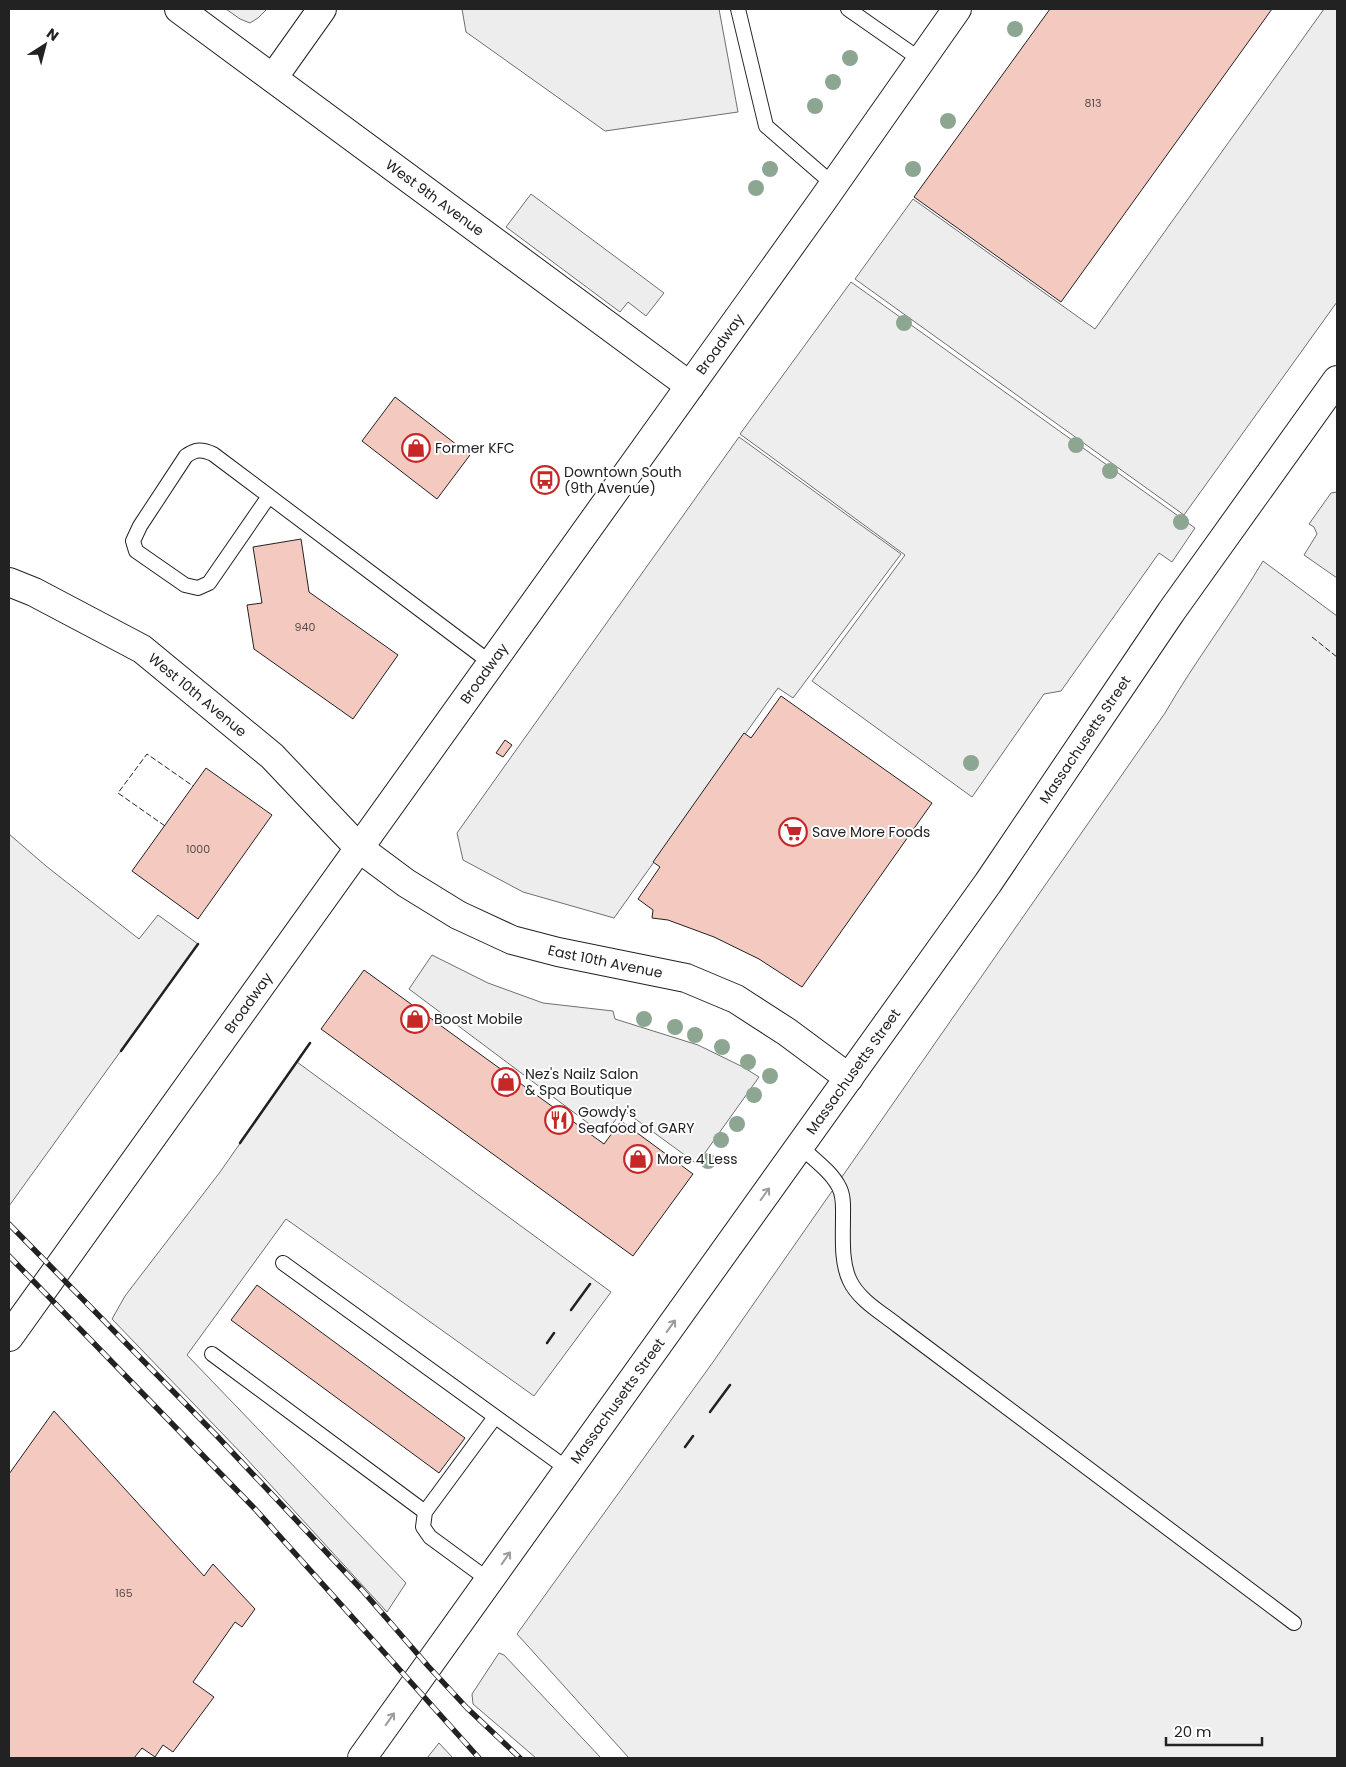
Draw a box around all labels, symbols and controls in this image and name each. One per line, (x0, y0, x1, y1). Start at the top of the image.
north arrow (20, 20, 70, 70)
text: N (43, 23, 63, 46)
house number: 813 (1085, 95, 1101, 111)
street label: West 9th Avenue (382, 155, 488, 241)
street label: Broadway (691, 310, 749, 379)
shop icon: Former KFC (401, 433, 431, 463)
place label: Former KFC (435, 438, 515, 458)
place label: Downtown South (9th Avenue) (564, 462, 682, 498)
bus stop icon: Downtown South (9th Avenue) (530, 465, 560, 495)
house number: 940 (295, 619, 315, 635)
street label: Broadway (455, 639, 513, 708)
street label: West 10th Avenue (144, 648, 251, 741)
street label: Massachusetts Street (1035, 672, 1135, 807)
supermarket icon: Save More Foods (778, 817, 808, 847)
place label: Save More Foods (812, 822, 930, 842)
house number: 1000 (186, 841, 210, 857)
street label: East 10th Avenue (546, 940, 665, 983)
street label: Broadway (220, 968, 277, 1037)
shop icon: Boost Mobile (400, 1004, 430, 1034)
street label: Massachusetts Street (801, 1005, 905, 1139)
place label: Boost Mobile (434, 1009, 523, 1029)
place label: Nez's Nailz Salon & Spa Boutique (525, 1064, 639, 1100)
shop icon: Nez's Nailz Salon & Spa Boutique (491, 1067, 521, 1097)
place label: Gowdy's Seafood of GARY (578, 1102, 694, 1138)
restaurant icon: Gowdy's Seafood of GARY (544, 1105, 574, 1135)
shop icon: More 4 Less (623, 1144, 653, 1174)
place label: More 4 Less (657, 1149, 738, 1169)
one-way arrow (760, 1188, 771, 1201)
one-way arrow (666, 1319, 676, 1333)
street label: Massachusetts Street (566, 1334, 669, 1468)
one-way arrow (500, 1552, 511, 1565)
house number: 165 (115, 1585, 133, 1601)
one-way arrow (385, 1712, 395, 1726)
scale bar (1166, 1714, 1262, 1746)
text: 20 m (1174, 1721, 1212, 1742)

